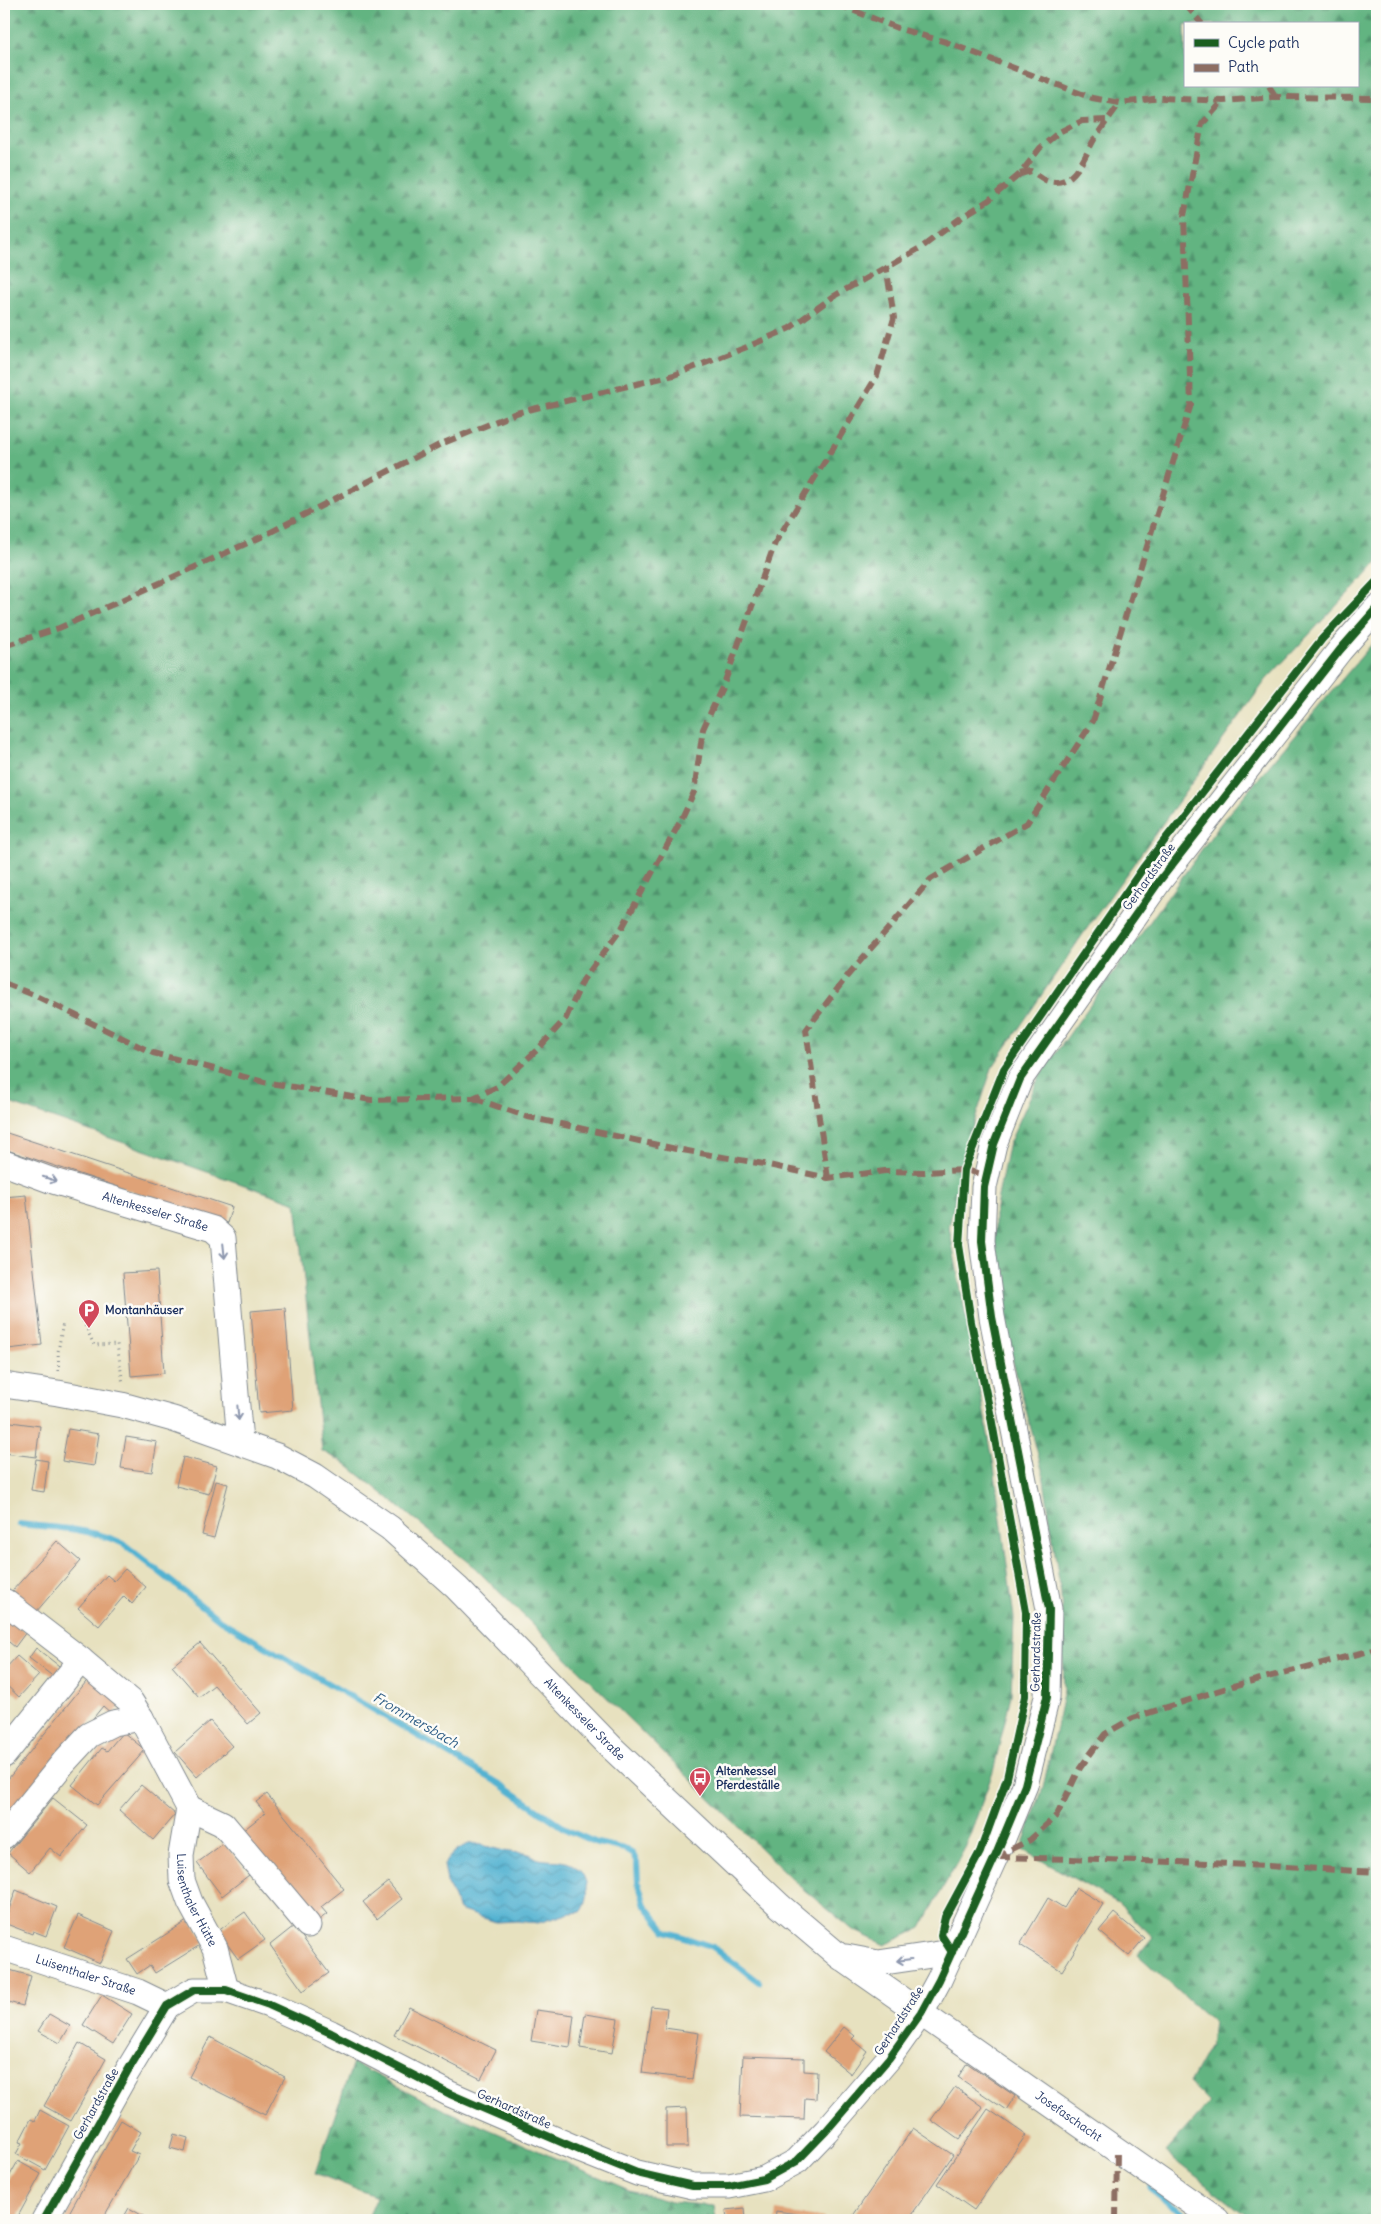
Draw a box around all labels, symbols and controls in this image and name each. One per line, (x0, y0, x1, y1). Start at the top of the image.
legend (1184, 22, 1358, 88)
text: Cycle path (1228, 33, 1300, 52)
text: Path (1228, 57, 1259, 76)
street label: Gerhardstraße (1119, 840, 1178, 913)
one-way arrow (41, 1175, 57, 1185)
street label: Altenkesseler Straße (101, 1188, 210, 1234)
one-way arrow (219, 1243, 229, 1259)
parking icon: Montanhäuser (77, 1298, 101, 1329)
place label: Montanhäuser (105, 1302, 184, 1317)
one-way arrow (233, 1405, 242, 1421)
street label: Gerhardstraße (1027, 1612, 1044, 1692)
street label: Altenkesseler Straße (541, 1674, 628, 1763)
water label: Frommersbach (370, 1688, 463, 1752)
place label: Altenkessel Pferdeställe (716, 1763, 780, 1792)
bus stop icon: Altenkessel Pferdeställe (688, 1766, 712, 1797)
street label: Luisenthaler Hütte (174, 1853, 221, 1949)
street label: Luisenthaler Straße (34, 1951, 138, 1998)
one-way arrow (896, 1955, 912, 1965)
street label: Gerhardstraße (871, 1983, 927, 2058)
street label: Gerhardstraße (70, 2065, 121, 2142)
street label: Gerhardstraße (475, 2085, 554, 2132)
street label: Josefaschacht (1033, 2088, 1105, 2144)

